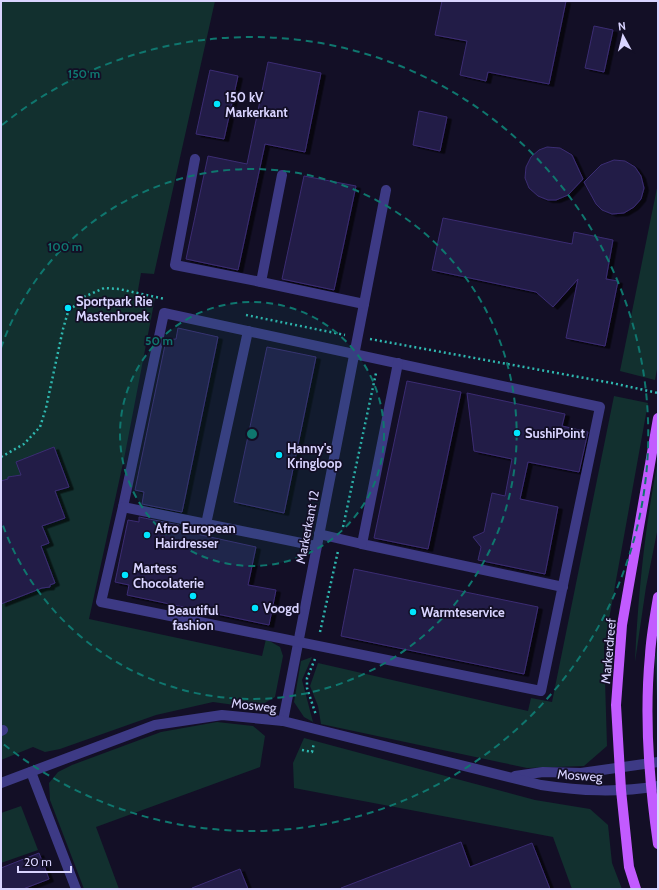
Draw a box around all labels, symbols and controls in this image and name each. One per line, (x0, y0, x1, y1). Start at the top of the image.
north arrow (603, 16, 643, 56)
text: N (617, 19, 626, 33)
text: 150 m (68, 66, 100, 81)
place label: 150 kV Markerkant (225, 89, 288, 120)
marker: 150 kV Markerkant (212, 99, 222, 109)
text: 100 m (48, 239, 82, 254)
place label: Sportpark Rie Mastenbroek (76, 293, 153, 324)
marker: Sportpark Rie Mastenbroek (63, 303, 73, 313)
text: 50 m (145, 333, 173, 348)
place label: SushiPoint (525, 425, 585, 441)
centre of rings (245, 427, 259, 441)
marker: SushiPoint (512, 428, 522, 438)
place label: Hanny's Kringloop (287, 440, 342, 471)
marker: Hanny's Kringloop (274, 450, 284, 460)
street label: Markerkant 12 (292, 489, 322, 565)
place label: Afro European Hairdresser (155, 520, 236, 551)
marker: Afro European Hairdresser (142, 530, 152, 540)
place label: Martess Chocolaterie (133, 560, 204, 591)
marker: Martess Chocolaterie (120, 570, 130, 580)
marker: Beautiful fashion (188, 591, 198, 601)
place label: Voogd (263, 600, 299, 616)
place label: Beautiful fashion (167, 602, 219, 633)
marker: Voogd (250, 603, 260, 613)
place label: Warmteservice (421, 604, 505, 620)
marker: Warmteservice (408, 607, 418, 617)
street label: Markerdreef (597, 617, 619, 684)
street label: Mosweg (231, 695, 278, 715)
street label: Mosweg (557, 765, 604, 785)
scale bar (18, 848, 71, 874)
text: 20 m (24, 854, 52, 869)

